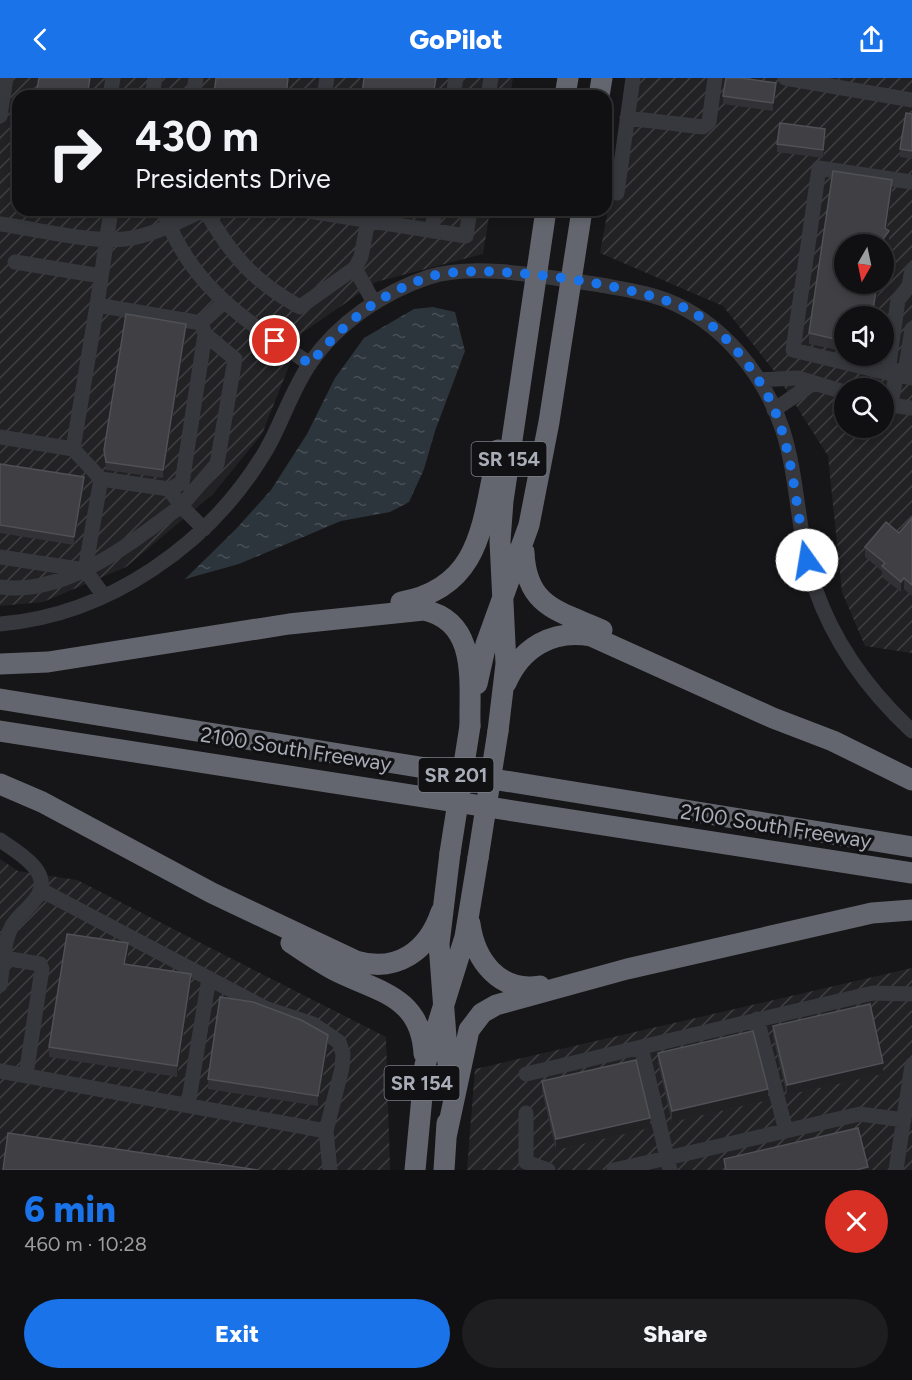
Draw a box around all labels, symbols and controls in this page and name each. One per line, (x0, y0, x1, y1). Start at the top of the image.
icon: back (24, 23, 57, 56)
text: GoPilot (409, 23, 503, 56)
icon: share (855, 23, 888, 56)
text: 430 m (135, 111, 259, 162)
icon: right (36, 114, 114, 192)
text: Presidents Drive (135, 162, 331, 195)
north arrow (834, 234, 894, 294)
map controls (834, 234, 894, 438)
button: sound (834, 306, 894, 366)
pin (249, 315, 300, 366)
icon: arrive (258, 324, 291, 357)
button: search (834, 378, 894, 438)
road number: SR 154 (472, 442, 546, 476)
position arrow (775, 528, 839, 592)
street label: 2100 South Freeway (199, 722, 393, 776)
road number: SR 201 (418, 758, 494, 792)
street label: 2100 South Freeway (679, 799, 873, 853)
road number: SR 154 (384, 1066, 460, 1100)
text: 6 min (24, 1188, 116, 1231)
button: close (825, 1190, 888, 1253)
text: 460 m · 10:28 (24, 1232, 147, 1256)
button: Exit (24, 1299, 450, 1368)
button: Share (462, 1299, 888, 1368)

